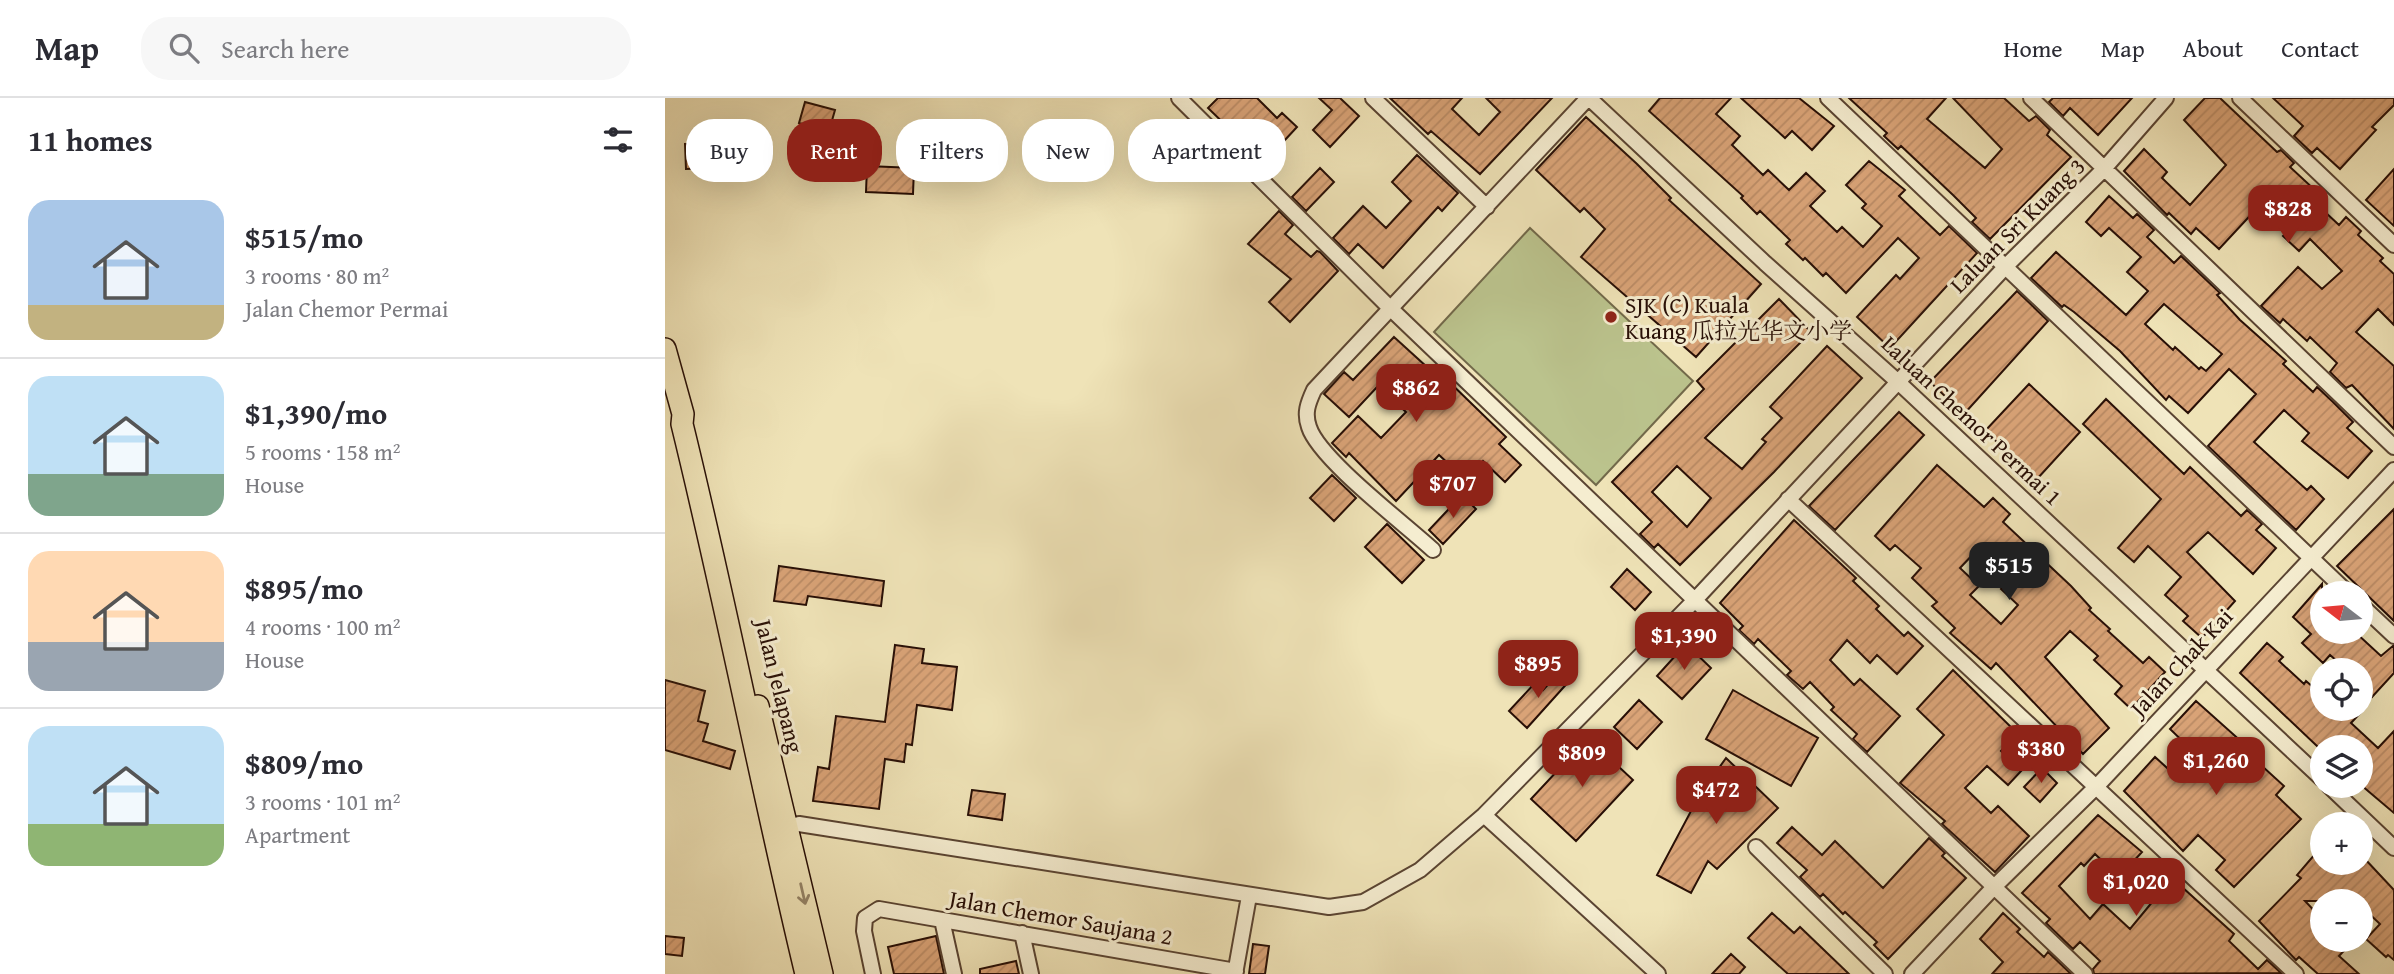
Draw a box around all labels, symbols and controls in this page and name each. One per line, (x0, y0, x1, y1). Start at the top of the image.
search box (141, 17, 631, 80)
text: Map (35, 24, 99, 72)
icon: search (165, 29, 203, 67)
text: Search here (221, 29, 349, 68)
text: Home (2004, 31, 2063, 66)
text: Map (2101, 31, 2145, 66)
text: About (2183, 31, 2243, 66)
text: Contact (2281, 31, 2359, 66)
text: 11 homes (28, 118, 153, 162)
chip: Buy (686, 119, 773, 182)
chip: Rent (787, 119, 882, 182)
chip: Filters (896, 119, 1008, 182)
chip: New (1022, 119, 1114, 182)
chip: Apartment (1128, 119, 1286, 182)
icon: filters (599, 121, 637, 159)
street label: Laluan Sri Kuang 3 (1942, 150, 2092, 300)
pin: $828 (2247, 186, 2329, 245)
text: $828 (2264, 191, 2312, 224)
text: $515/mo (245, 215, 363, 259)
icon: home (84, 228, 168, 312)
text: 3 rooms · 80 m² (245, 259, 389, 292)
place label: SJK (C) Kuala Kuang 瓜拉光华文小学 (1625, 288, 1852, 347)
text: Jalan Chemor Permai (245, 292, 448, 325)
marker: SJK (C) Kuala Kuang 瓜拉光华文小学 (1603, 309, 1619, 325)
street label: Laluan Chemor Permai 1 (1874, 327, 2070, 513)
pin: $862 (1375, 364, 1457, 424)
text: $862 (1392, 370, 1440, 403)
text: $1,390/mo (245, 391, 387, 435)
icon: home (84, 404, 168, 488)
text: 5 rooms · 158 m² (245, 435, 400, 468)
pin: $707 (1412, 460, 1494, 520)
text: $707 (1429, 466, 1477, 499)
text: House (245, 468, 304, 501)
pin: $515 (1968, 542, 2050, 602)
text: $515 (1985, 548, 2033, 581)
text: $895/mo (245, 566, 363, 610)
icon: home (84, 579, 168, 663)
north arrow (2310, 581, 2373, 644)
map controls (2310, 581, 2373, 952)
street label: Jalan Chak Kai (2120, 601, 2240, 726)
text: 4 rooms · 100 m² (245, 610, 400, 643)
pin: $1,390 (1627, 612, 1741, 672)
street label: Jalan Jelapang (747, 613, 813, 757)
text: $1,390 (1651, 618, 1717, 651)
pin: $895 (1497, 640, 1579, 700)
text: House (245, 643, 304, 676)
text: $895 (1514, 646, 1562, 679)
button: locate (2310, 658, 2373, 721)
pin: $380 (2000, 726, 2082, 785)
pin: $809 (1541, 730, 1623, 789)
text: $380 (2017, 731, 2065, 764)
text: $809 (1558, 735, 1606, 768)
button: layers (2310, 735, 2373, 798)
pin: $1,260 (2159, 738, 2273, 797)
text: $809/mo (245, 741, 363, 785)
text: $1,260 (2183, 743, 2249, 776)
icon: home (84, 754, 168, 838)
pin: $472 (1675, 766, 1757, 826)
text: $472 (1692, 772, 1740, 805)
text: 3 rooms · 101 m² (245, 785, 400, 818)
button: + (2310, 812, 2373, 875)
text: Apartment (245, 818, 350, 851)
pin: $1,020 (2079, 858, 2193, 918)
text: $1,020 (2103, 864, 2169, 897)
street label: Jalan Chemor Saujana 2 (944, 881, 1175, 953)
one-way arrow (797, 882, 810, 905)
button: − (2310, 889, 2373, 952)

